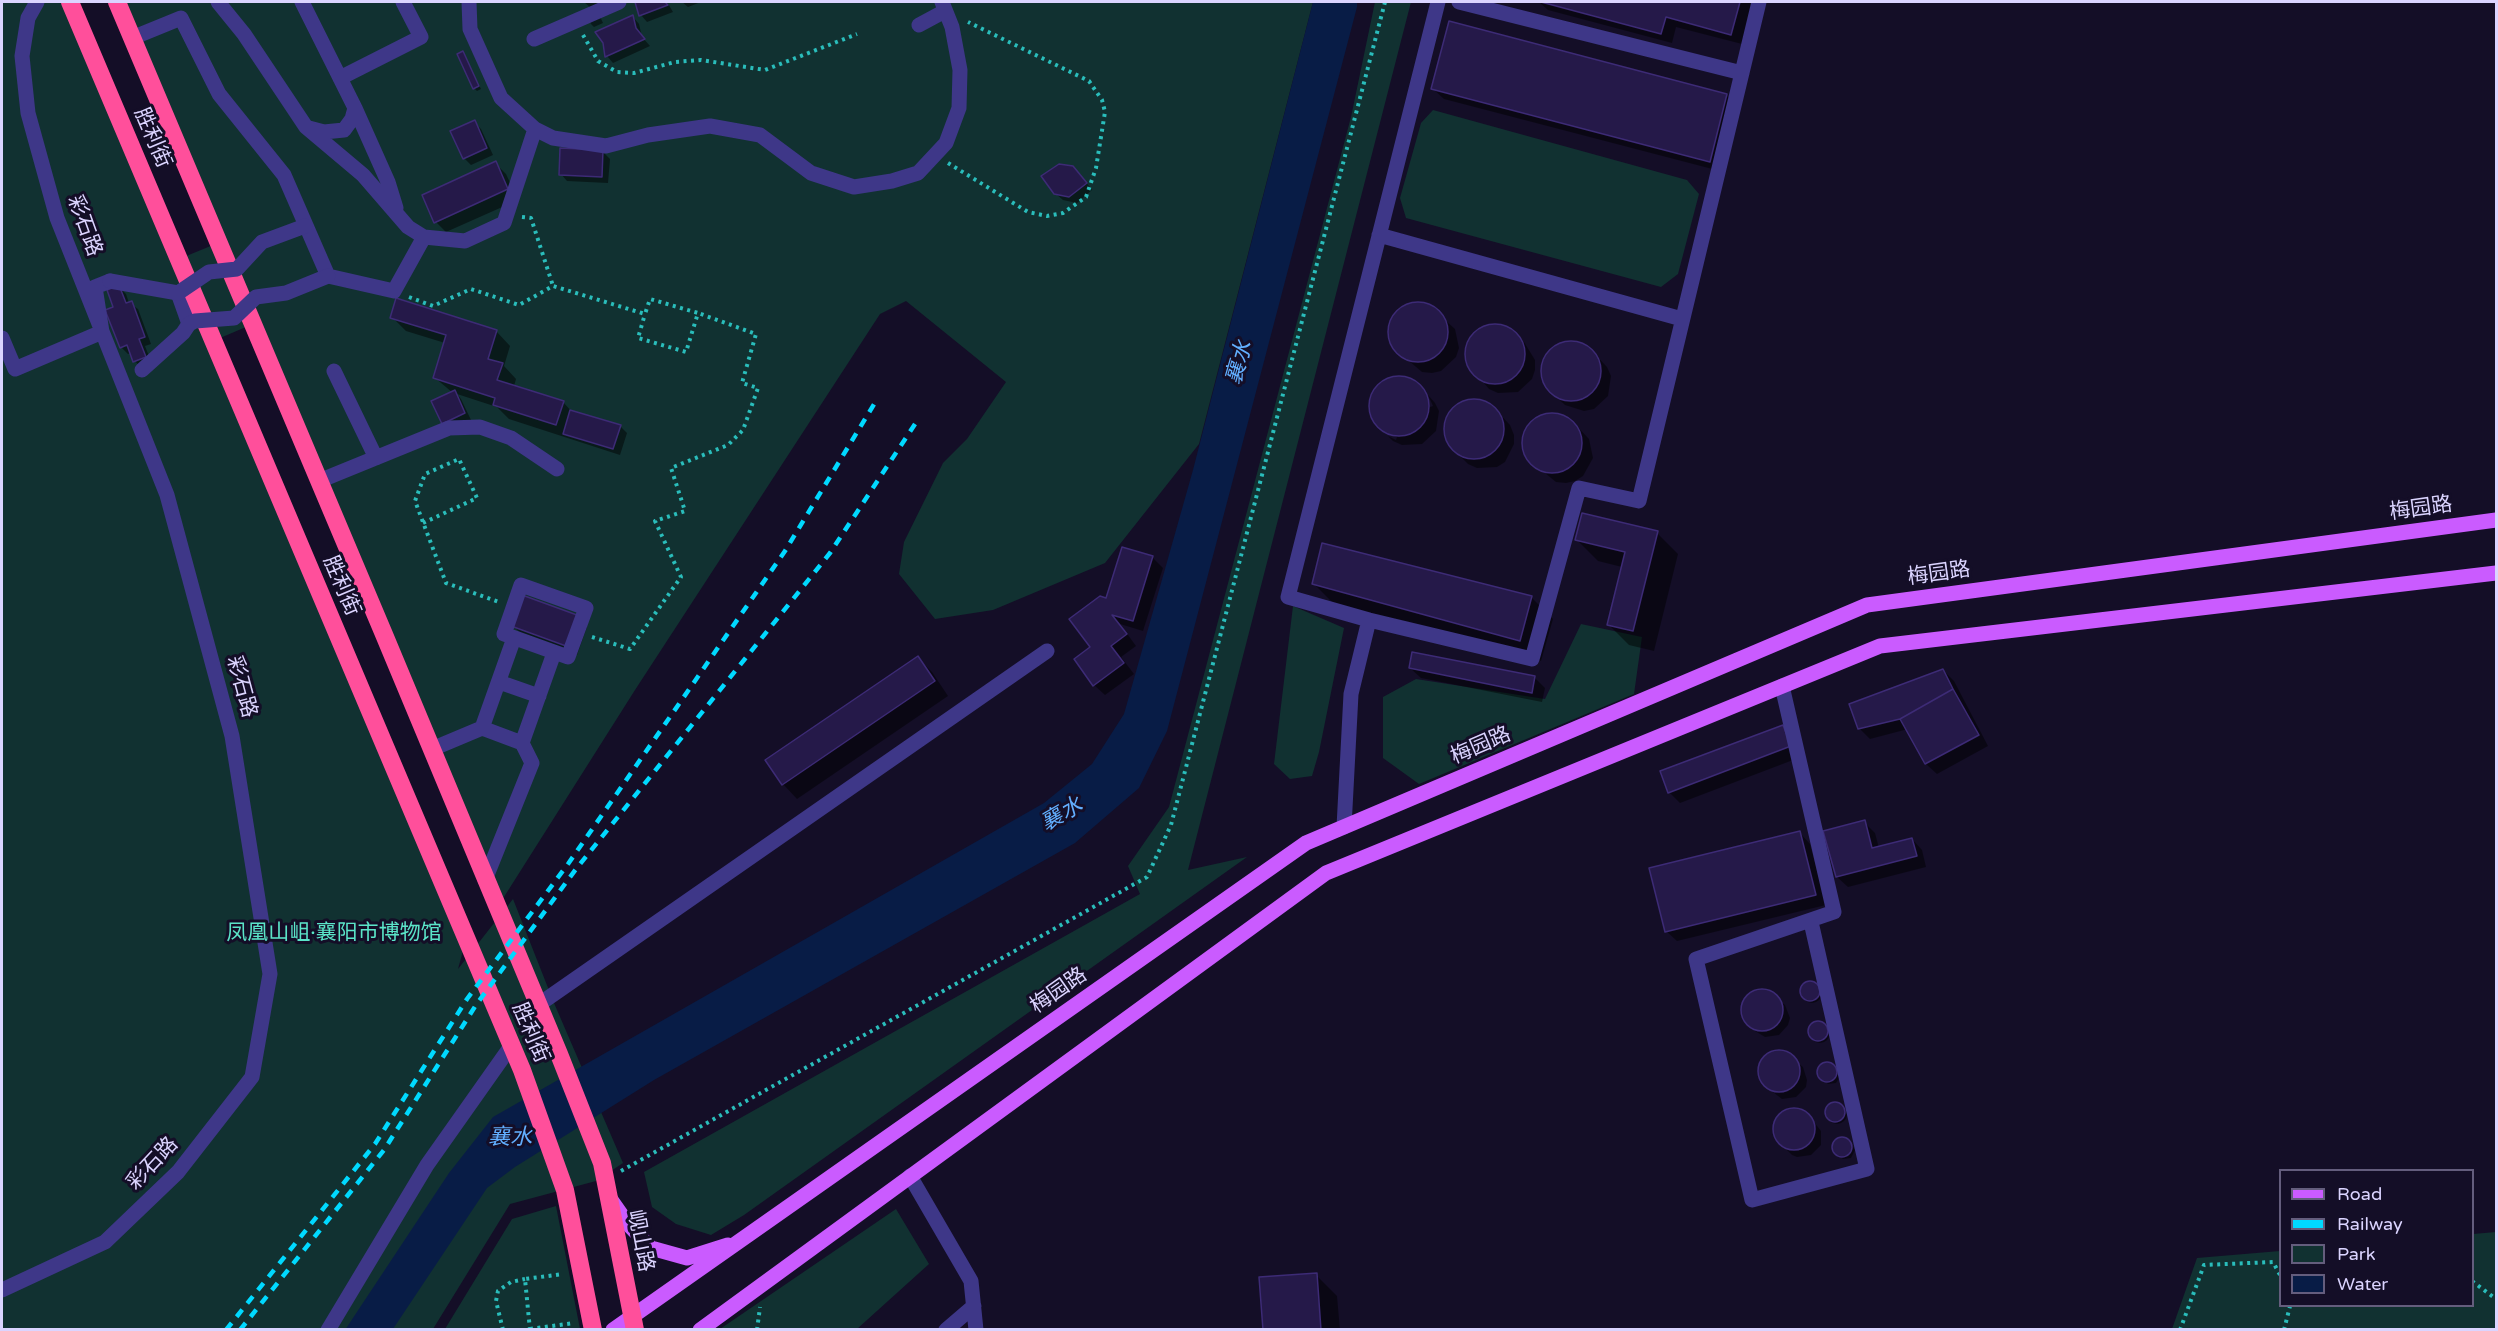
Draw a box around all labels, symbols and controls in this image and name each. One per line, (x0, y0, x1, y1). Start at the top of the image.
street label: 胜利街 (128, 104, 176, 172)
street label: 彩石路 (61, 192, 107, 260)
water label: 襄水 (1221, 338, 1259, 388)
street label: 梅园路 (2388, 492, 2454, 526)
street label: 胜利街 (317, 552, 365, 620)
street label: 梅园路 (1906, 557, 1972, 591)
street label: 彩石路 (221, 653, 261, 721)
street label: 梅园路 (1447, 722, 1515, 770)
water label: 襄水 (1036, 793, 1088, 837)
park label: 凤凰山岨·襄阳市博物馆 (226, 920, 442, 946)
street label: 梅园路 (1026, 963, 1092, 1019)
street label: 胜利街 (506, 999, 554, 1067)
water label: 襄水 (488, 1125, 532, 1151)
street label: 彩石路 (122, 1132, 184, 1196)
legend (2279, 1169, 2474, 1307)
text: Road (2337, 1183, 2382, 1205)
street label: 岘山路 (622, 1208, 658, 1274)
text: Railway (2337, 1213, 2403, 1235)
text: Park (2337, 1243, 2375, 1265)
text: Water (2337, 1273, 2388, 1295)

